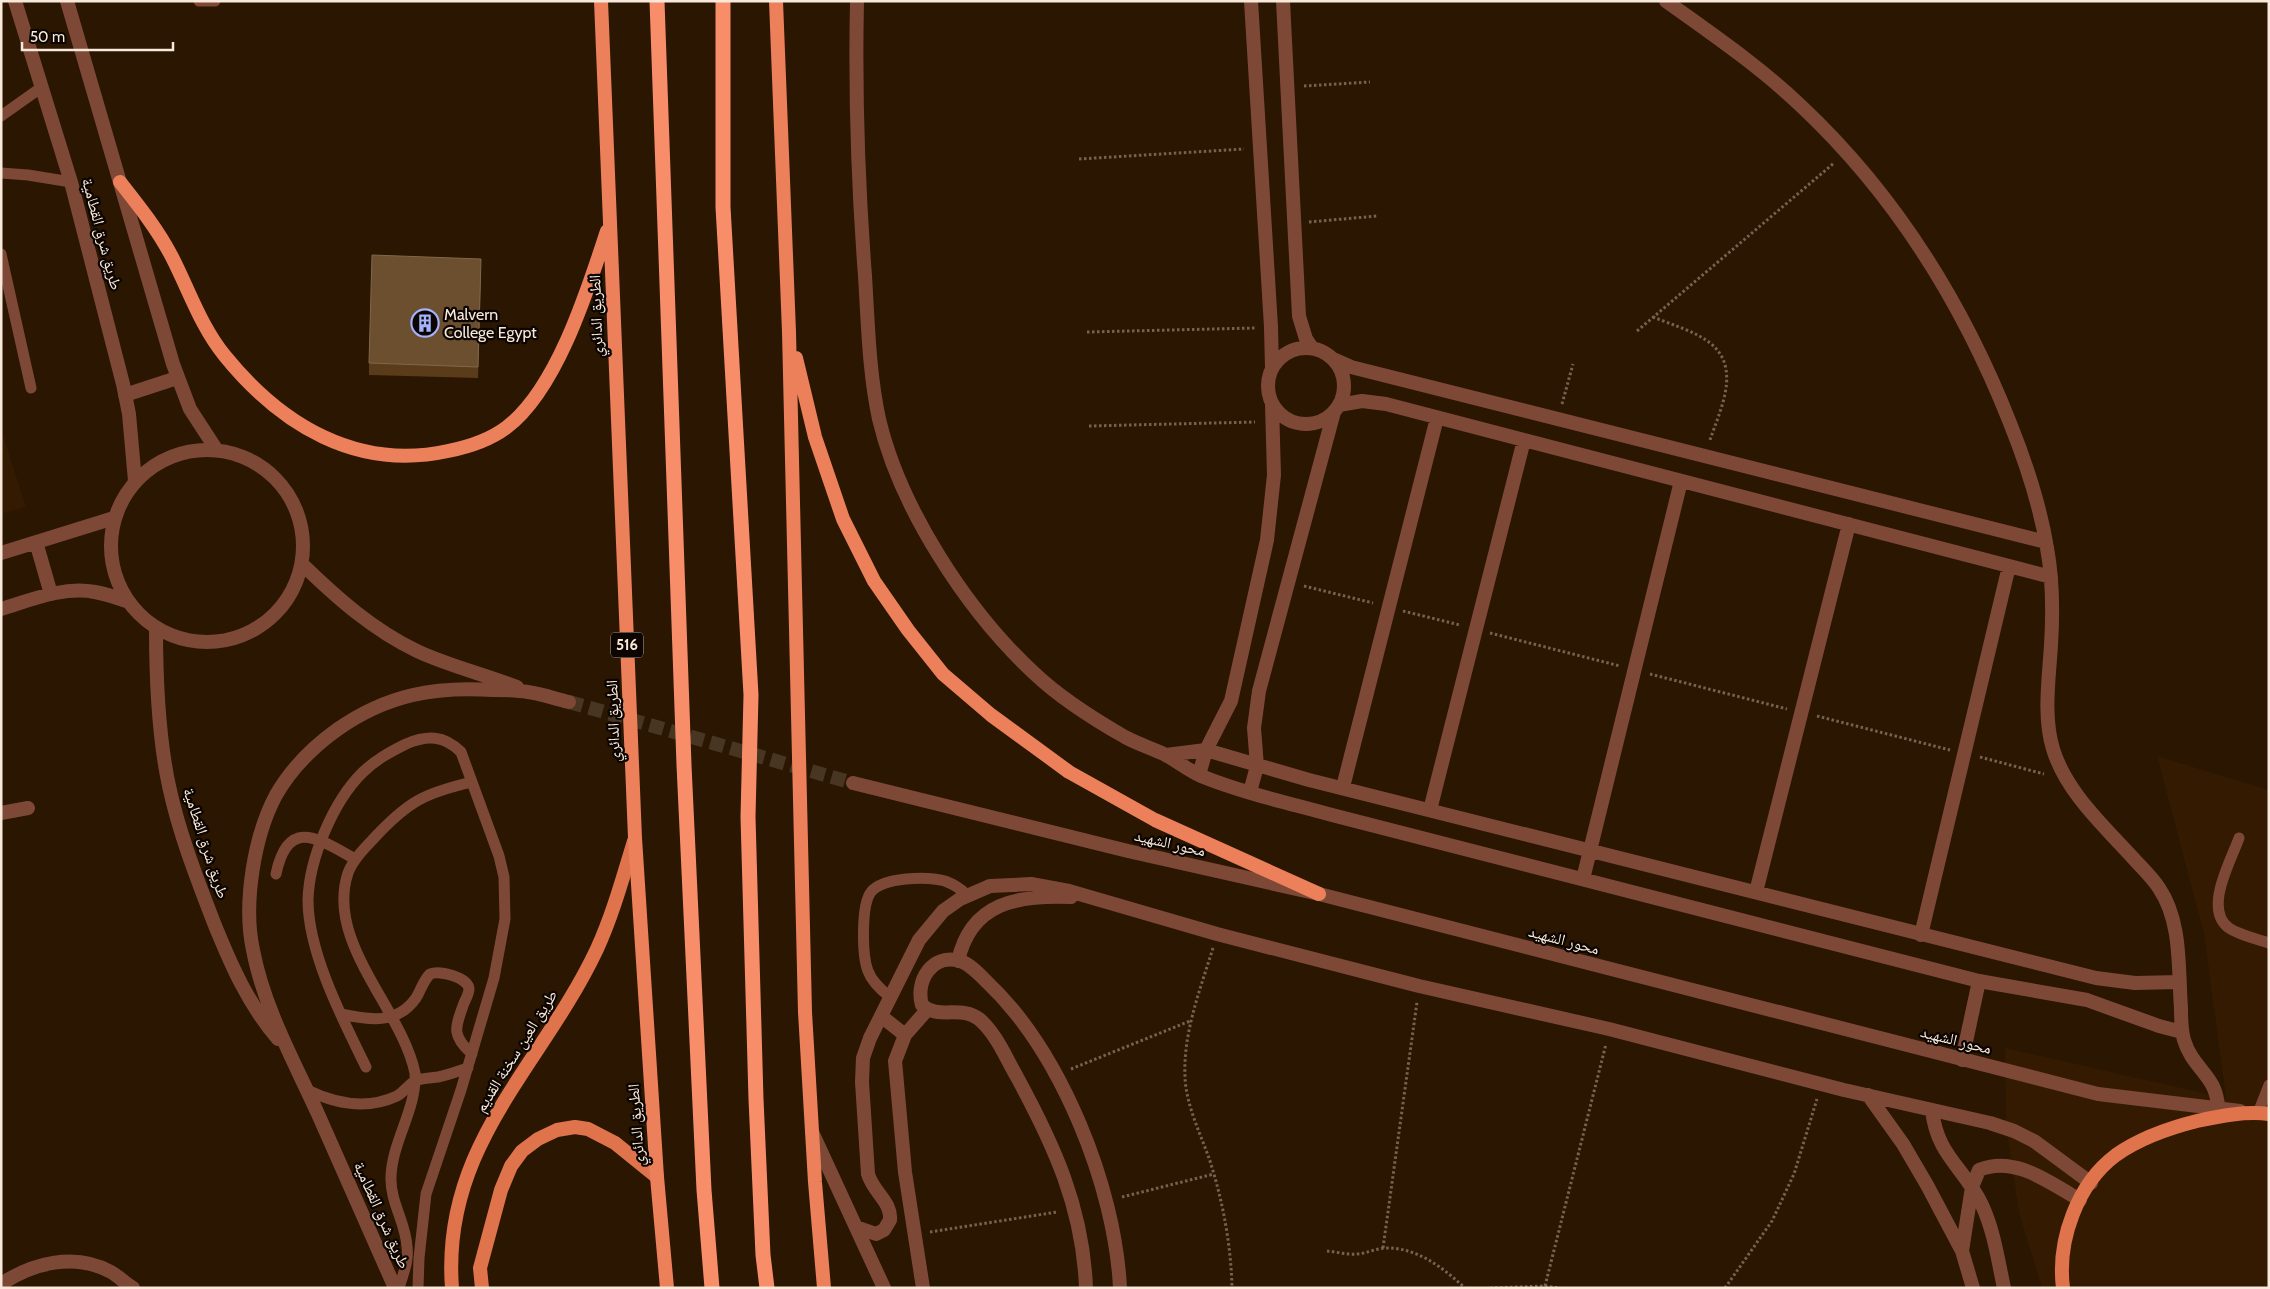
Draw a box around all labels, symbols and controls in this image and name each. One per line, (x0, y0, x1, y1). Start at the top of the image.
scale bar (22, 20, 174, 52)
text: 50 m (30, 28, 65, 46)
street label: طريق شرق القطامية (77, 176, 126, 292)
street label: الطريق الدائري (585, 274, 610, 358)
place label: Malvern College Egypt (444, 305, 537, 342)
building icon: Malvern College Egypt (410, 308, 440, 338)
road number: 516 (611, 632, 643, 658)
street label: الطريق الدائري (602, 679, 627, 763)
street label: طريق شرق القطامية (178, 785, 233, 901)
street label: محور الشهيد (1133, 826, 1207, 860)
street label: محور الشهيد (1527, 921, 1601, 959)
street label: طريق العين سخنة القديم (471, 986, 562, 1116)
street label: محور الشهيد (1919, 1022, 1993, 1058)
street label: الطريق الدائري (624, 1083, 651, 1167)
street label: طريق شرق القطامية (349, 1159, 414, 1272)

